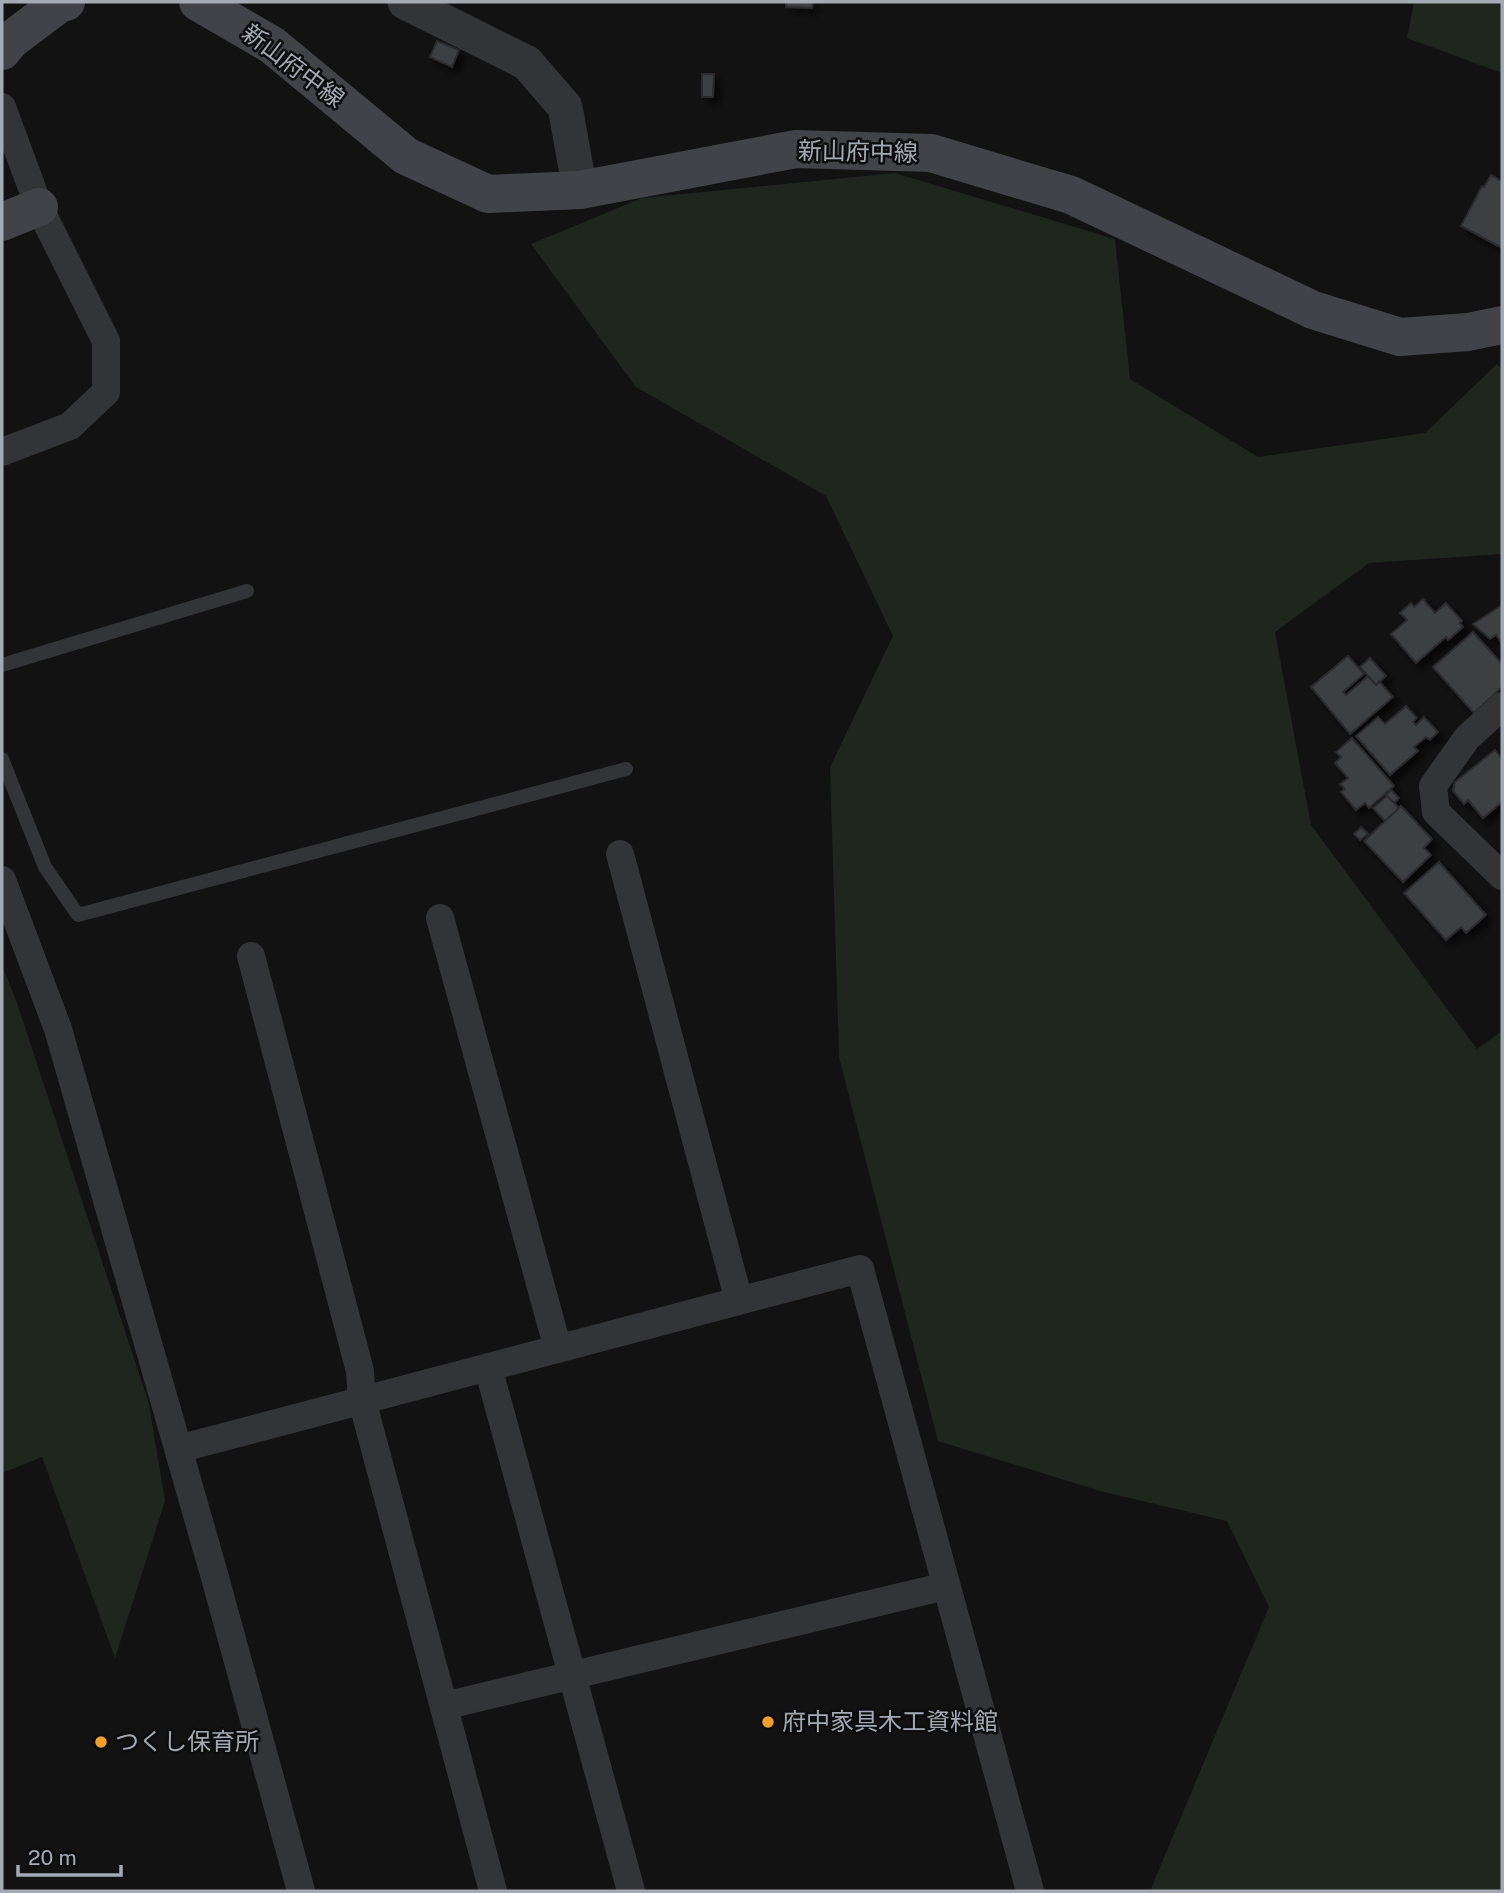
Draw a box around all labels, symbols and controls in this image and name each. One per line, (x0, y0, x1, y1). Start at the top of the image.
street label: 新山府中線 (237, 18, 350, 112)
street label: 新山府中線 (798, 136, 918, 166)
place label: 府中家具木工資料館 (782, 1707, 998, 1735)
marker: 府中家具木工資料館 (760, 1714, 776, 1730)
place label: つくし保育所 (115, 1727, 259, 1755)
marker: つくし保育所 (93, 1734, 109, 1750)
scale bar (18, 1834, 121, 1878)
text: 20 m (28, 1845, 77, 1870)

